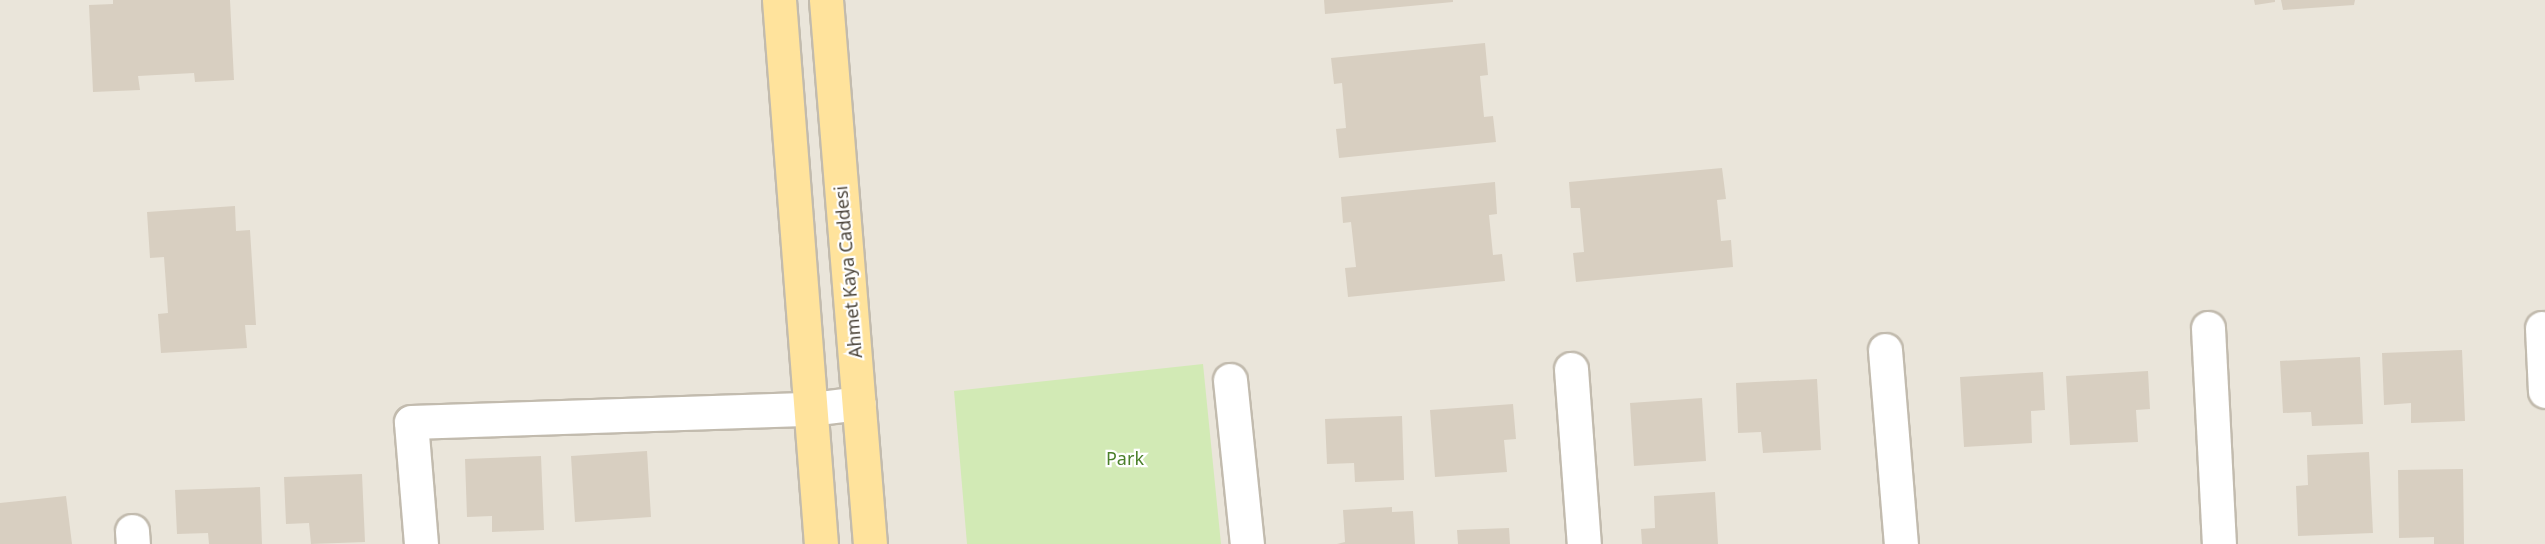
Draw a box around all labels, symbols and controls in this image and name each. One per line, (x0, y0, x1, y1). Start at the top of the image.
street label: Ahmet Kaya Caddesi (830, 185, 866, 359)
park label: Park (1106, 447, 1144, 469)

